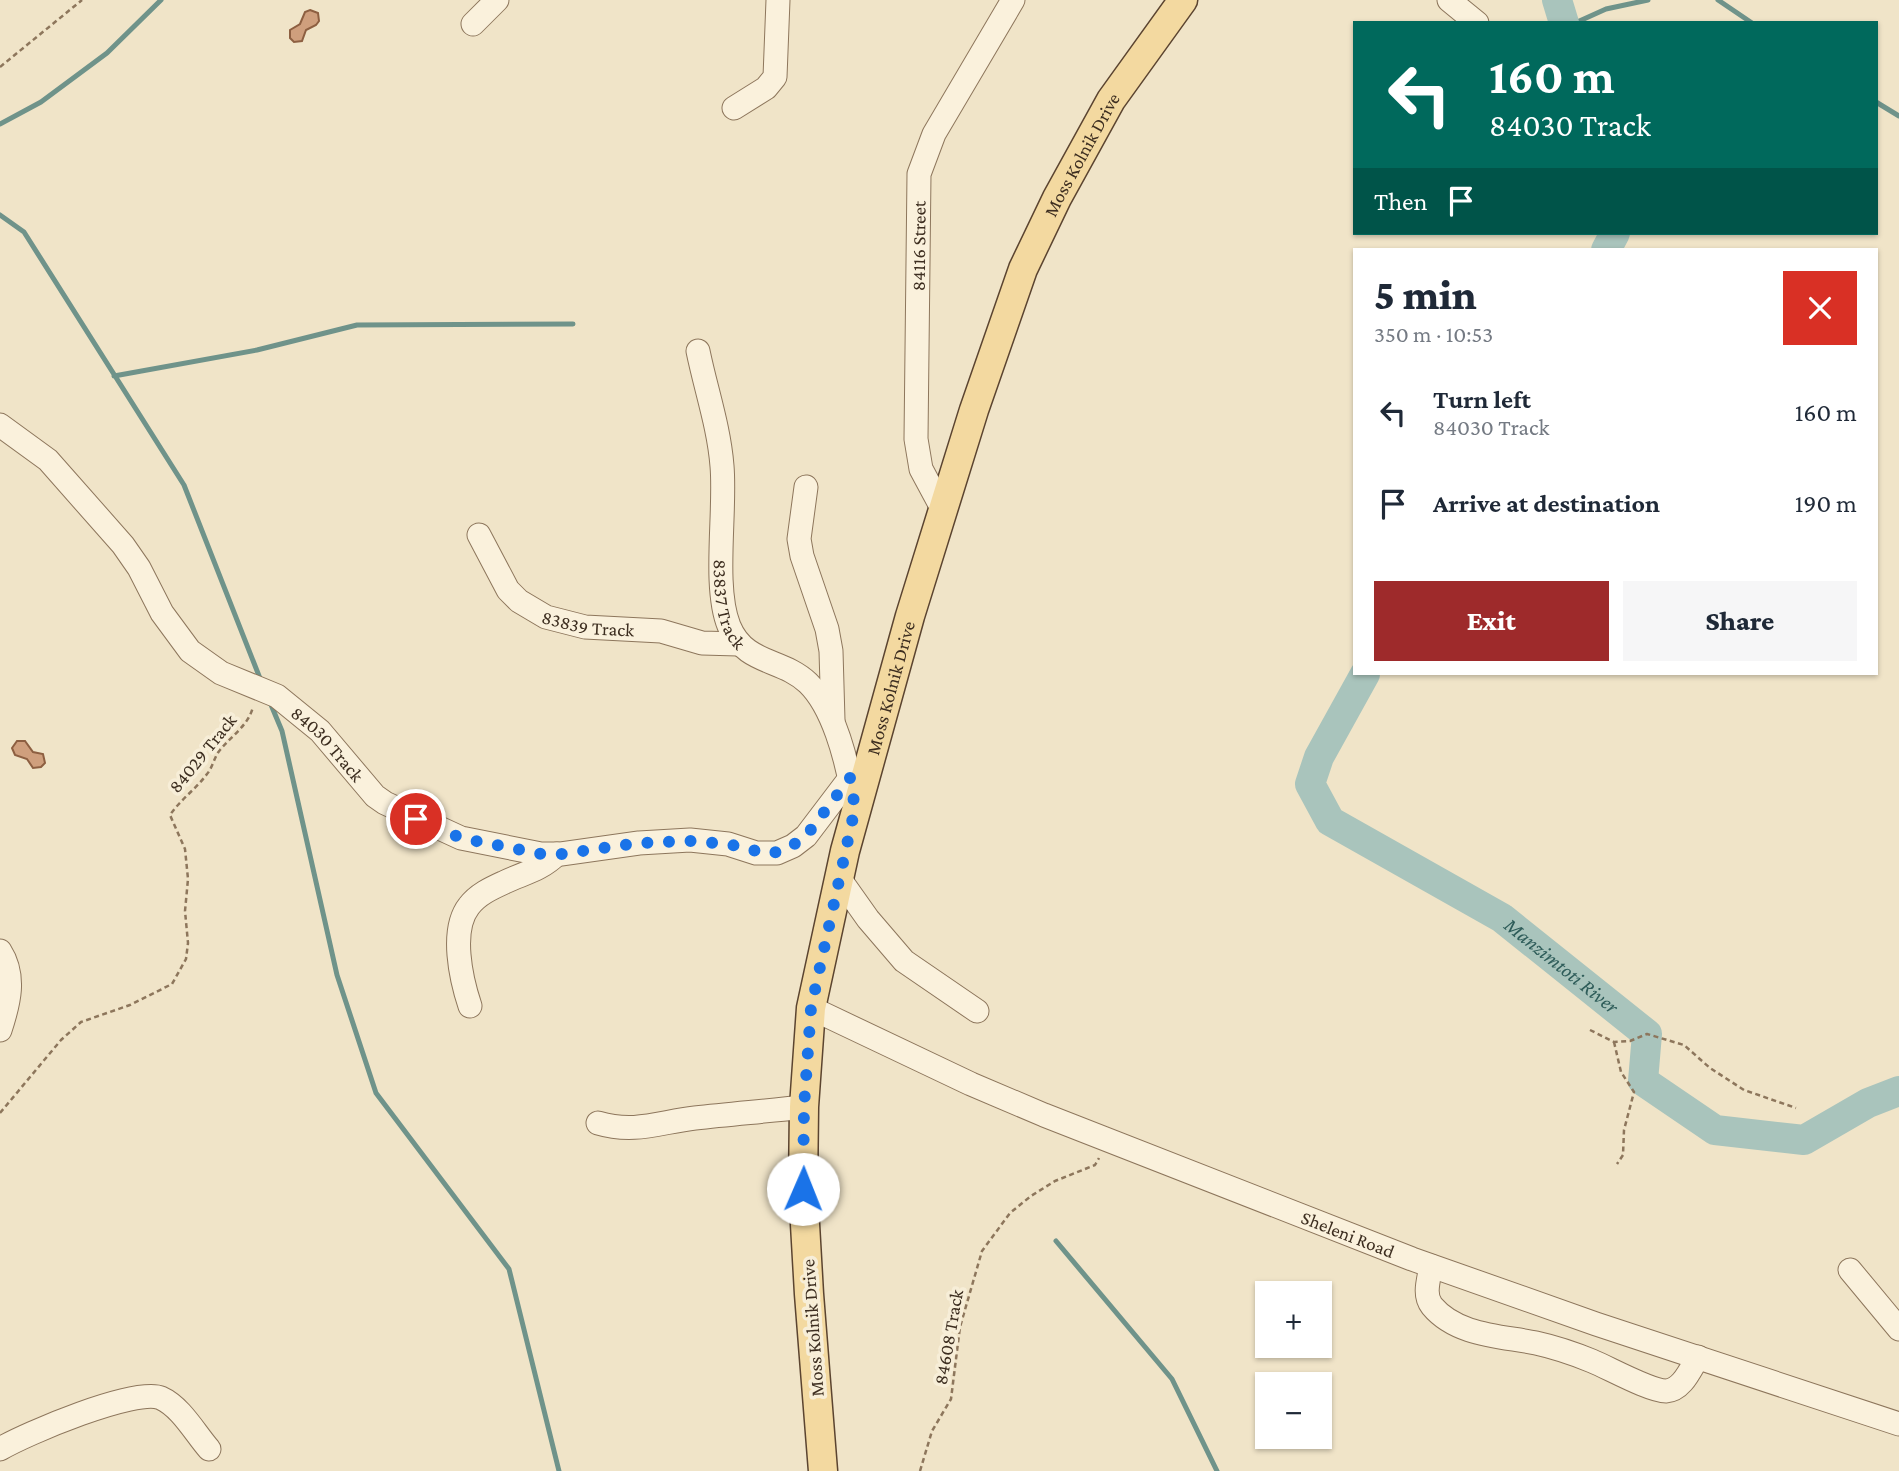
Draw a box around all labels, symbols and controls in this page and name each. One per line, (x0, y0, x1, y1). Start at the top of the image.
icon: left (1374, 49, 1465, 140)
text: 160 m (1489, 49, 1615, 104)
street label: Moss Kolnik Drive (1040, 88, 1124, 220)
text: 84030 Track (1489, 107, 1651, 143)
icon: arrive (1442, 182, 1480, 220)
text: Then (1374, 187, 1428, 216)
street label: 84116 Street (908, 200, 930, 291)
text: 5 min (1374, 271, 1477, 318)
button: close (1783, 271, 1857, 345)
text: 350 m · 10:53 (1374, 321, 1493, 347)
text: Turn left (1433, 385, 1531, 414)
icon: left (1374, 394, 1412, 432)
text: 160 m (1795, 398, 1857, 427)
text: 84030 Track (1433, 414, 1549, 440)
icon: arrive (1374, 485, 1412, 523)
text: Arrive at destination (1433, 489, 1660, 518)
text: 190 m (1795, 489, 1857, 518)
street label: 83837 Track (710, 559, 751, 654)
button: Exit (1374, 581, 1609, 661)
button: Share (1623, 581, 1857, 661)
street label: 83839 Track (540, 606, 636, 641)
street label: Moss Kolnik Drive (862, 619, 919, 757)
street label: 84030 Track (287, 702, 369, 787)
street label: 84029 Track (164, 709, 241, 797)
pin (386, 789, 446, 849)
icon: arrive (397, 800, 435, 838)
water label: Manzimtoti River (1499, 912, 1624, 1019)
position arrow (766, 1152, 840, 1226)
street label: Sheleni Road (1298, 1207, 1397, 1262)
street label: Moss Kolnik Drive (797, 1258, 828, 1397)
map controls (1255, 1281, 1332, 1449)
button: + (1255, 1281, 1332, 1358)
street label: 84608 Track (930, 1287, 967, 1386)
button: − (1255, 1372, 1332, 1449)

